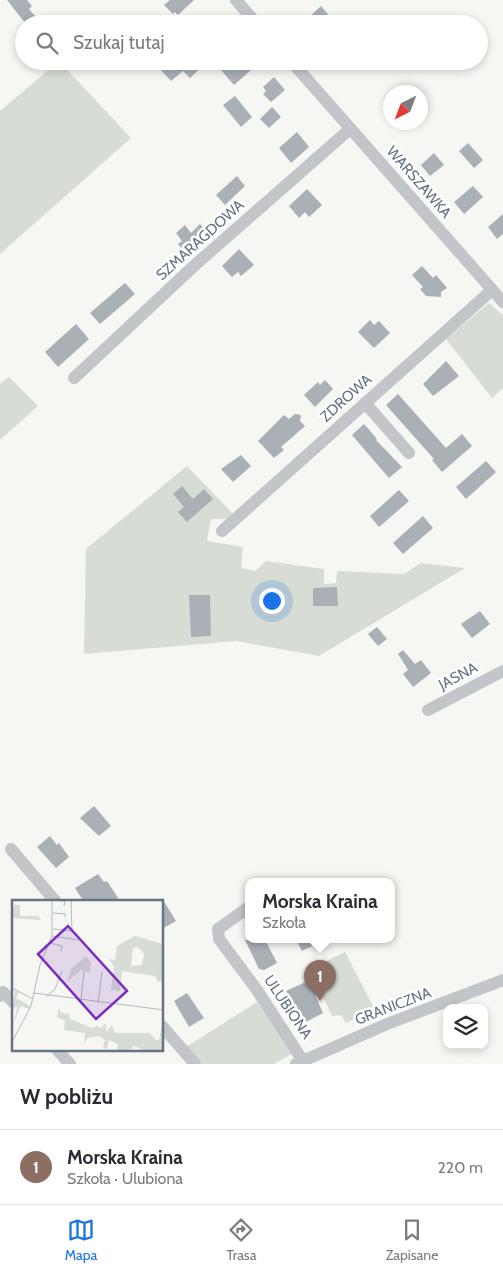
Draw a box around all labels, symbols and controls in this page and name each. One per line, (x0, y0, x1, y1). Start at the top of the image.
search box (15, 15, 488, 70)
icon: search (33, 29, 61, 57)
text: Szukaj tutaj (73, 31, 165, 54)
north arrow (383, 85, 428, 130)
street label: WARSZAWKA (383, 142, 456, 222)
street label: SZMARAGDOWA (152, 195, 248, 284)
street label: ZDROWA (317, 370, 376, 426)
your location (259, 588, 285, 614)
street label: JASNA (435, 658, 481, 694)
popup (245, 878, 395, 943)
text: Morska Kraina (262, 890, 378, 913)
inset map (12, 900, 164, 1052)
text: Szkoła (262, 913, 306, 932)
pin: 1 (304, 960, 336, 1001)
street label: ULUBIONA (260, 972, 316, 1043)
street label: GRANICZNA (352, 983, 434, 1029)
map controls (443, 1004, 488, 1049)
button: layers (443, 1004, 488, 1049)
text: W pobliżu (20, 1084, 113, 1109)
text: Morska Kraina (67, 1146, 183, 1169)
text: 1 (33, 1158, 39, 1177)
text: 220 m (437, 1158, 483, 1177)
text: Szkoła · Ulubiona (67, 1169, 183, 1188)
tab: Mapa (65, 1216, 97, 1264)
tab: Trasa (227, 1216, 256, 1264)
tab: Zapisane (386, 1216, 438, 1264)

